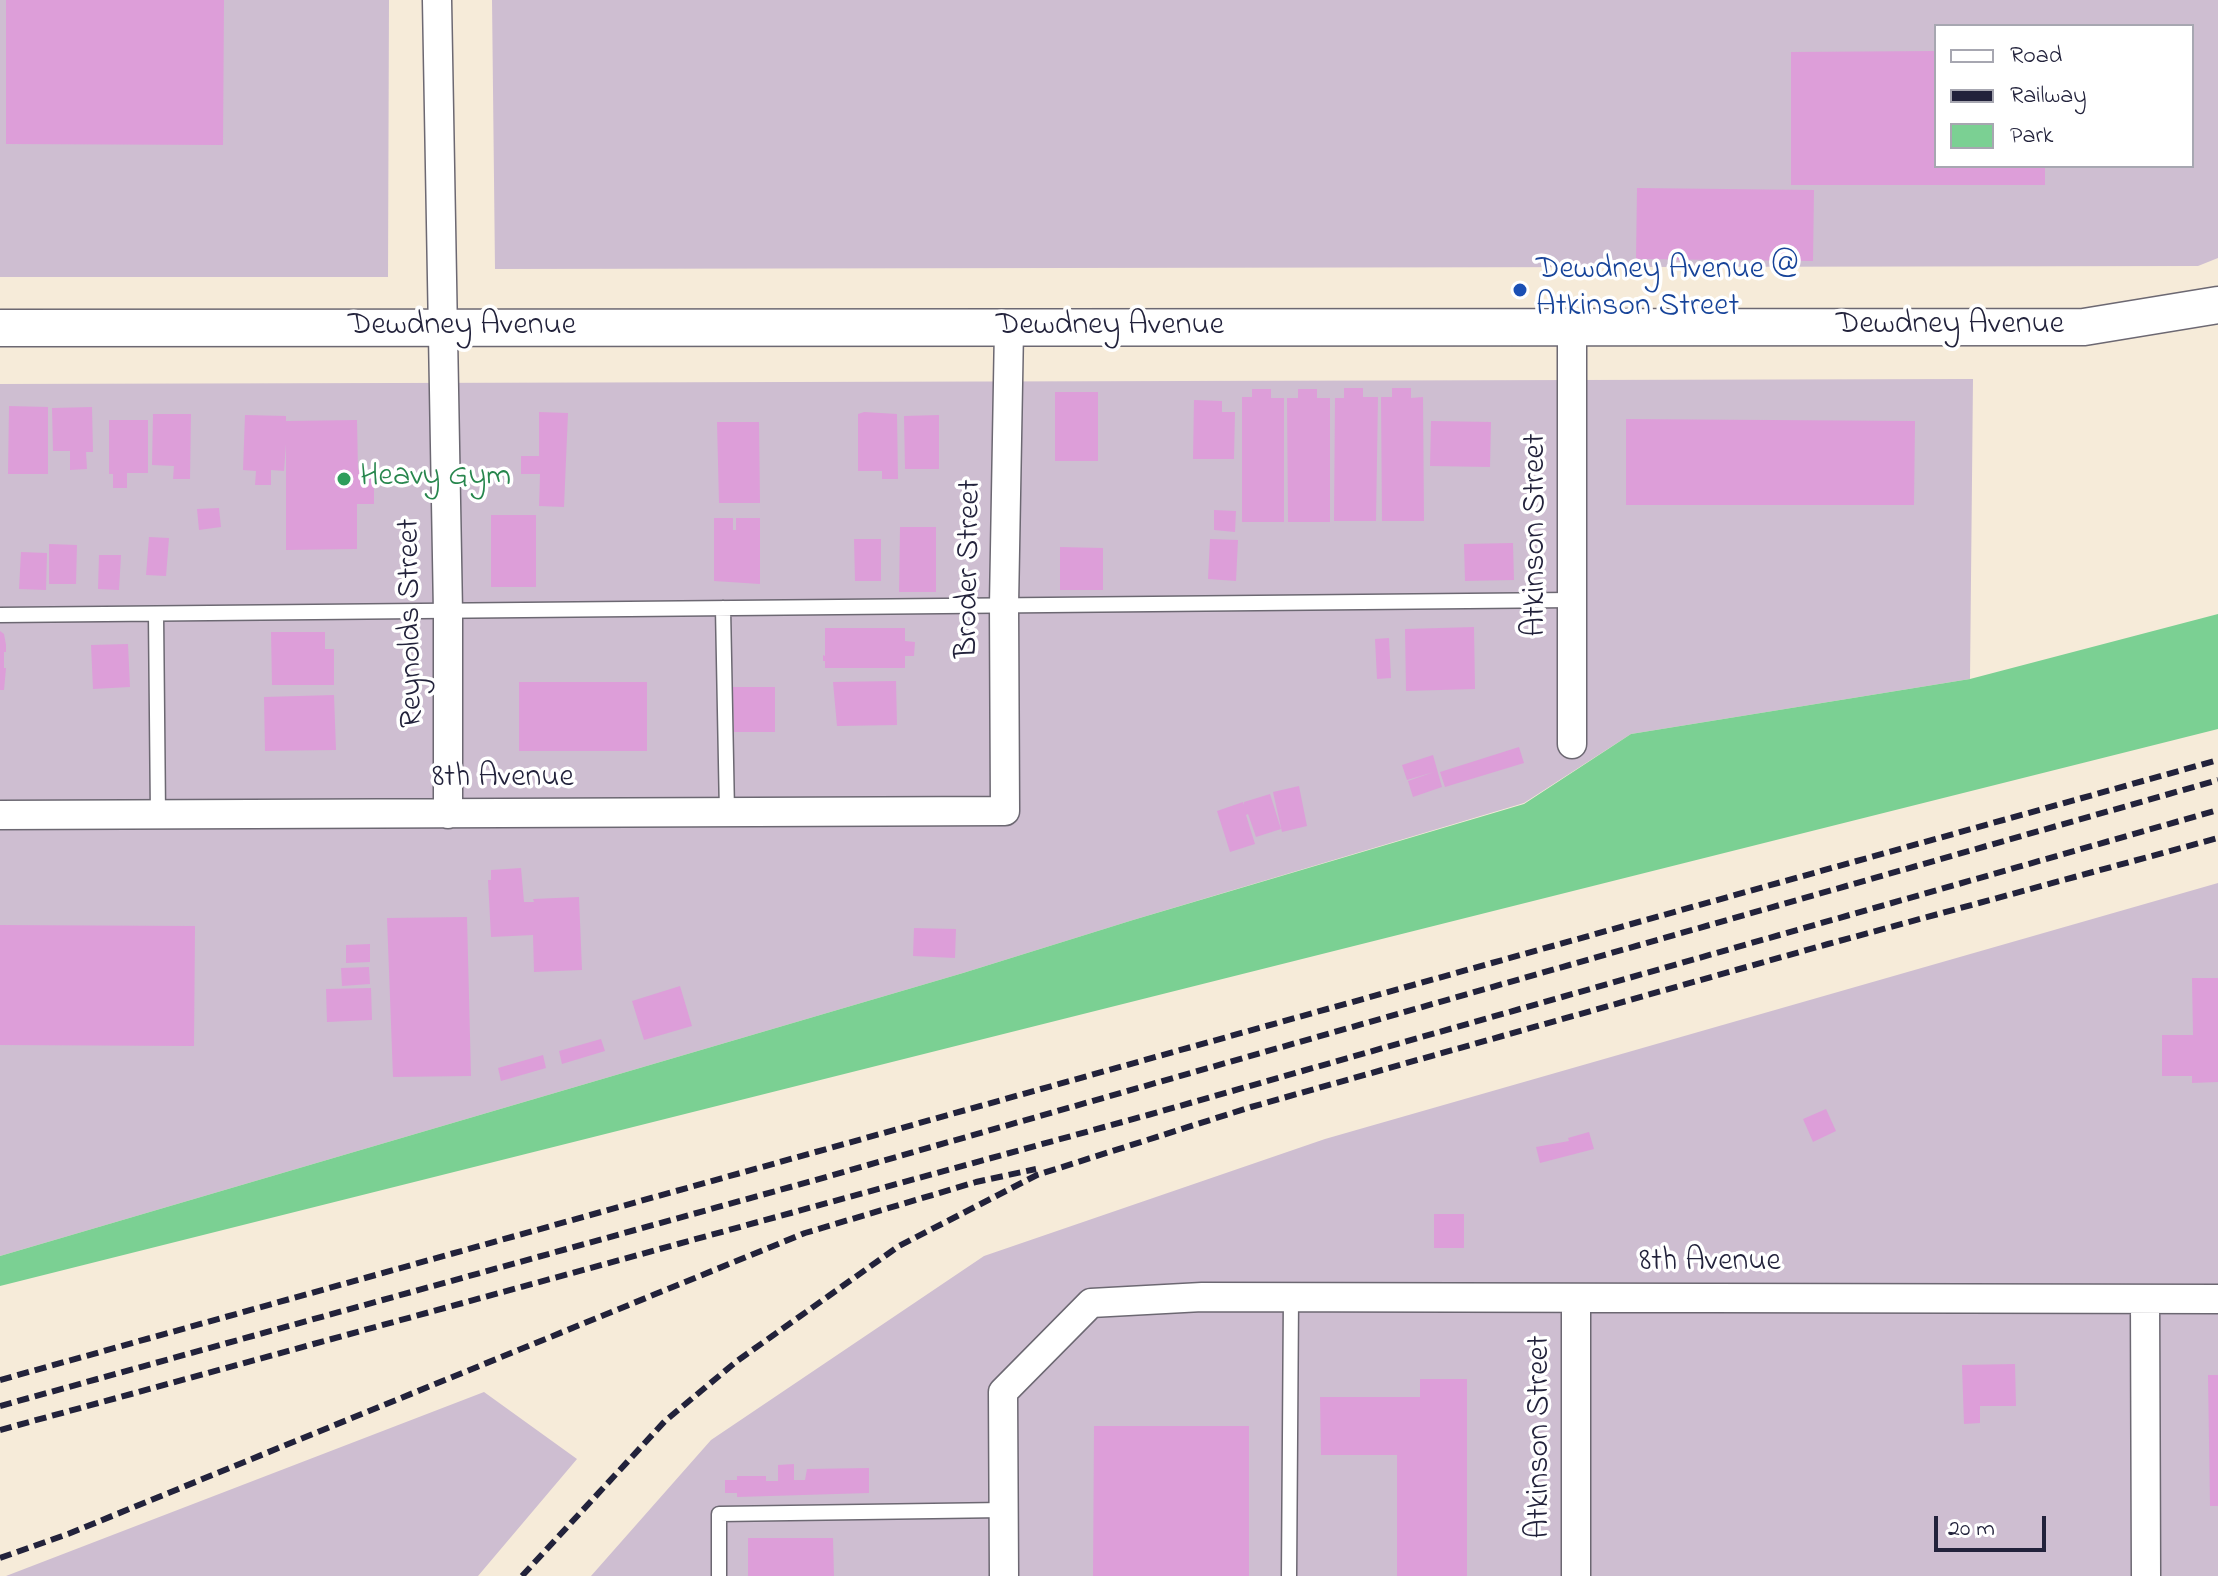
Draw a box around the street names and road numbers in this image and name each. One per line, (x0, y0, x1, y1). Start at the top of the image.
street label: Dewdney Avenue (1836, 308, 2064, 346)
street label: Dewdney Avenue (348, 309, 576, 347)
street label: Dewdney Avenue (996, 309, 1224, 347)
street label: Atkinson Street (1519, 433, 1557, 637)
street label: Broder Street (950, 479, 992, 659)
street label: Reynolds Street (392, 518, 434, 728)
street label: 8th Avenue (432, 761, 574, 799)
street label: 8th Avenue (1639, 1245, 1781, 1283)
street label: Atkinson Street (1523, 1335, 1561, 1539)

